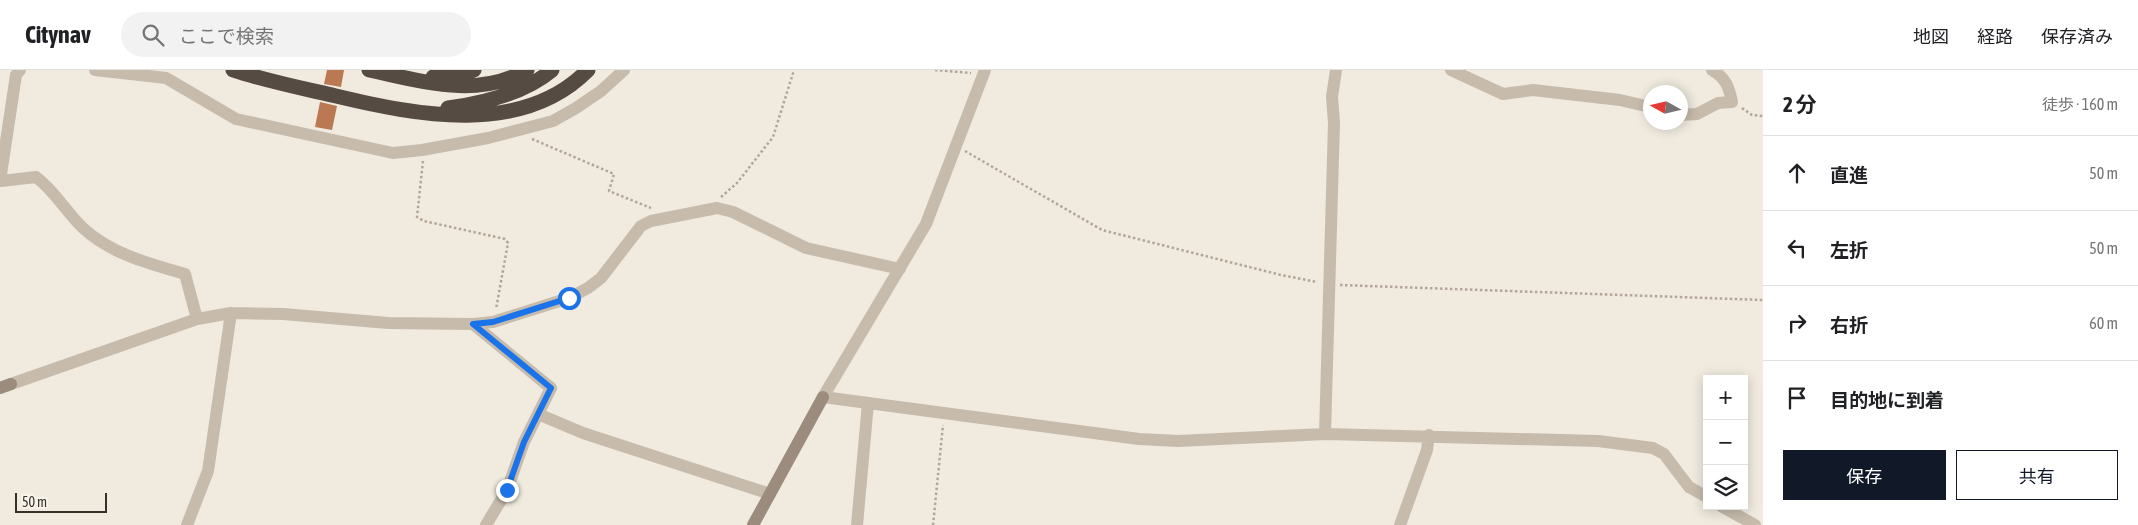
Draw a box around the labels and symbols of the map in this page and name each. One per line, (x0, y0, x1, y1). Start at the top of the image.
north arrow (1643, 85, 1688, 130)
route start (558, 287, 581, 310)
route end (496, 479, 519, 502)
scale bar (15, 490, 108, 513)

